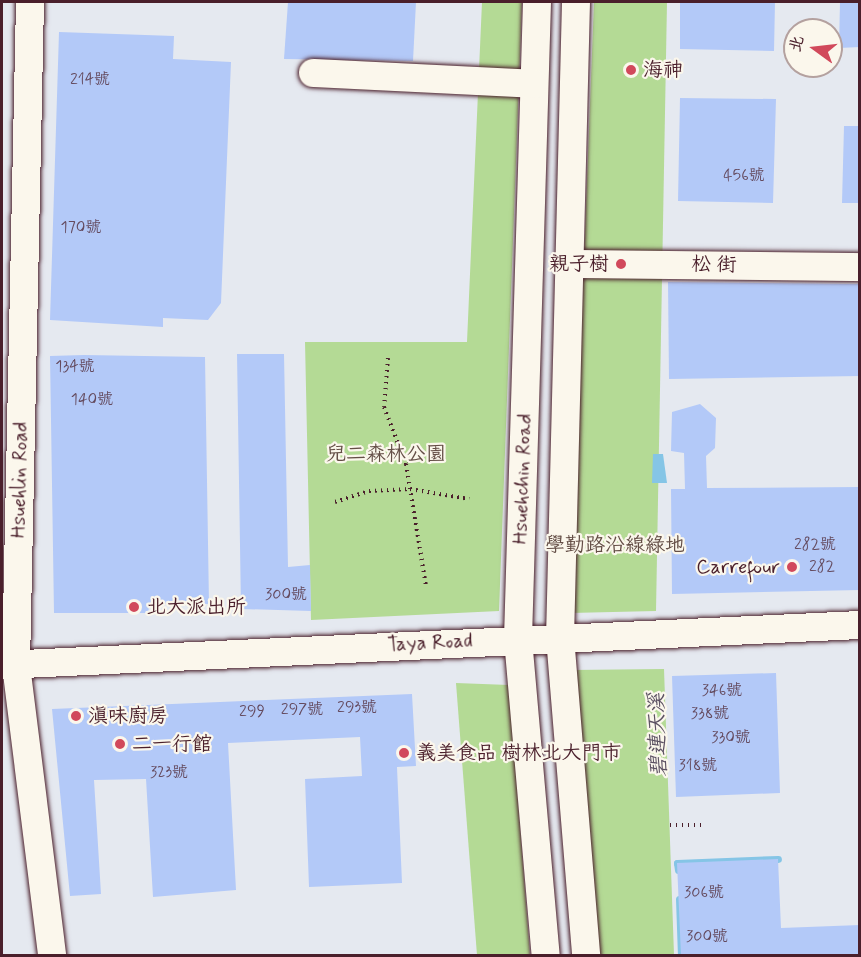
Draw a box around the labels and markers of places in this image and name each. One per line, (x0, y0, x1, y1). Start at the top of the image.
place label: 海神 (643, 58, 683, 82)
marker: 海神 (624, 63, 638, 77)
place label: 親子樹 (549, 252, 609, 276)
marker: 親子樹 (614, 257, 628, 271)
place label: Carrefour (696, 555, 780, 579)
marker: Carrefour (785, 560, 799, 574)
place label: 北大派出所 (146, 595, 246, 619)
marker: 北大派出所 (127, 600, 141, 614)
place label: 滇味廚房 (88, 704, 168, 728)
marker: 滇味廚房 (69, 709, 83, 723)
place label: 二一行館 (132, 732, 212, 756)
marker: 二一行館 (113, 737, 127, 751)
place label: 義美食品 樹林北大門市 (416, 741, 621, 765)
marker: 義美食品 樹林北大門市 (397, 746, 411, 760)

